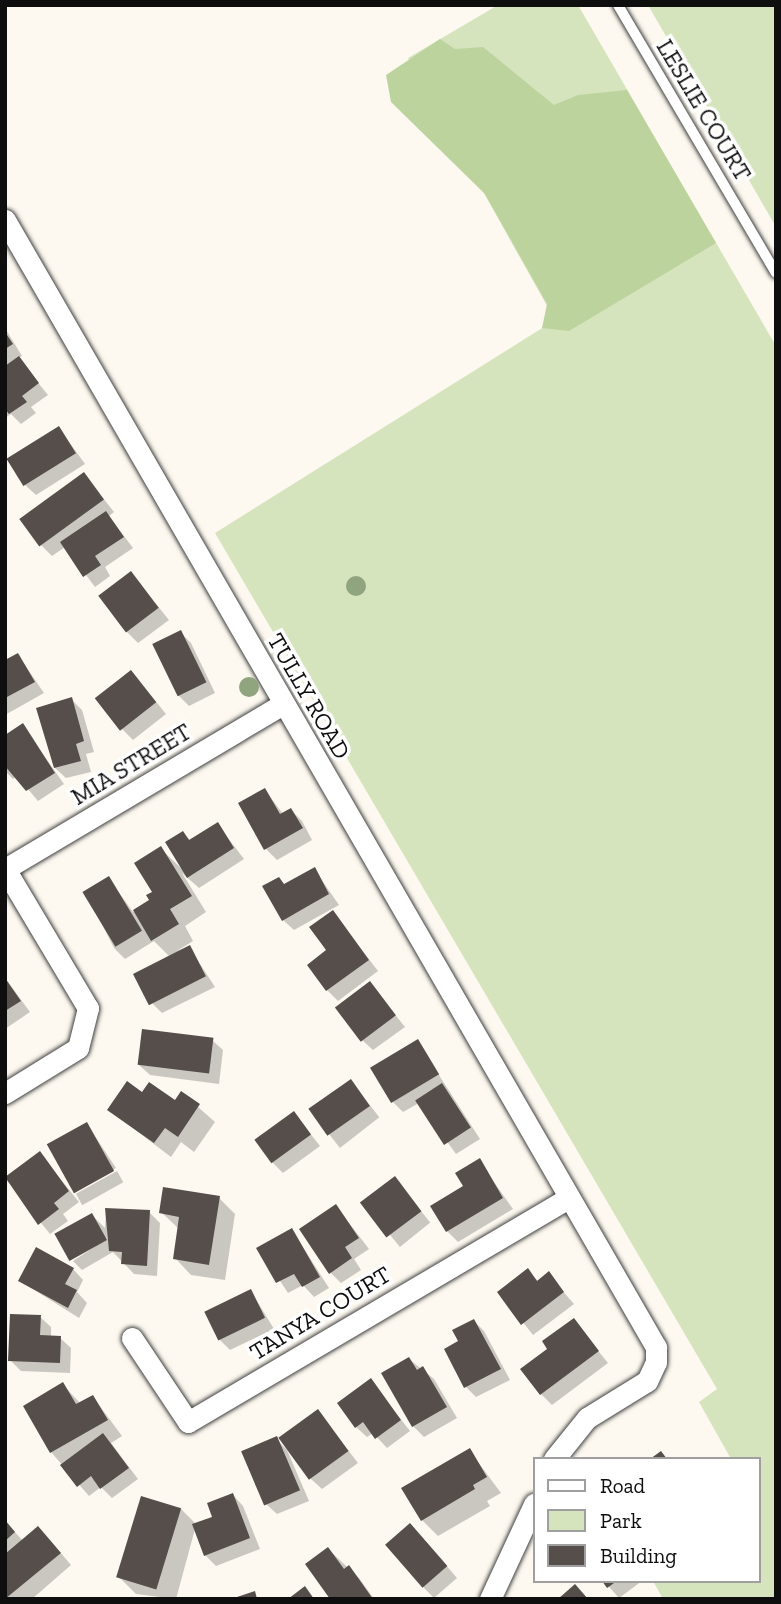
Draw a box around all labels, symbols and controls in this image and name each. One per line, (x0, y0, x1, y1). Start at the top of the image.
street label: LESLIE COURT (650, 34, 758, 186)
street label: TULLY ROAD (261, 628, 357, 764)
street label: MIA STREET (66, 717, 196, 811)
street label: TANYA COURT (244, 1259, 396, 1367)
legend (532, 1457, 760, 1583)
text: Road (600, 1473, 645, 1498)
text: Park (600, 1508, 642, 1533)
text: Building (600, 1543, 677, 1568)

